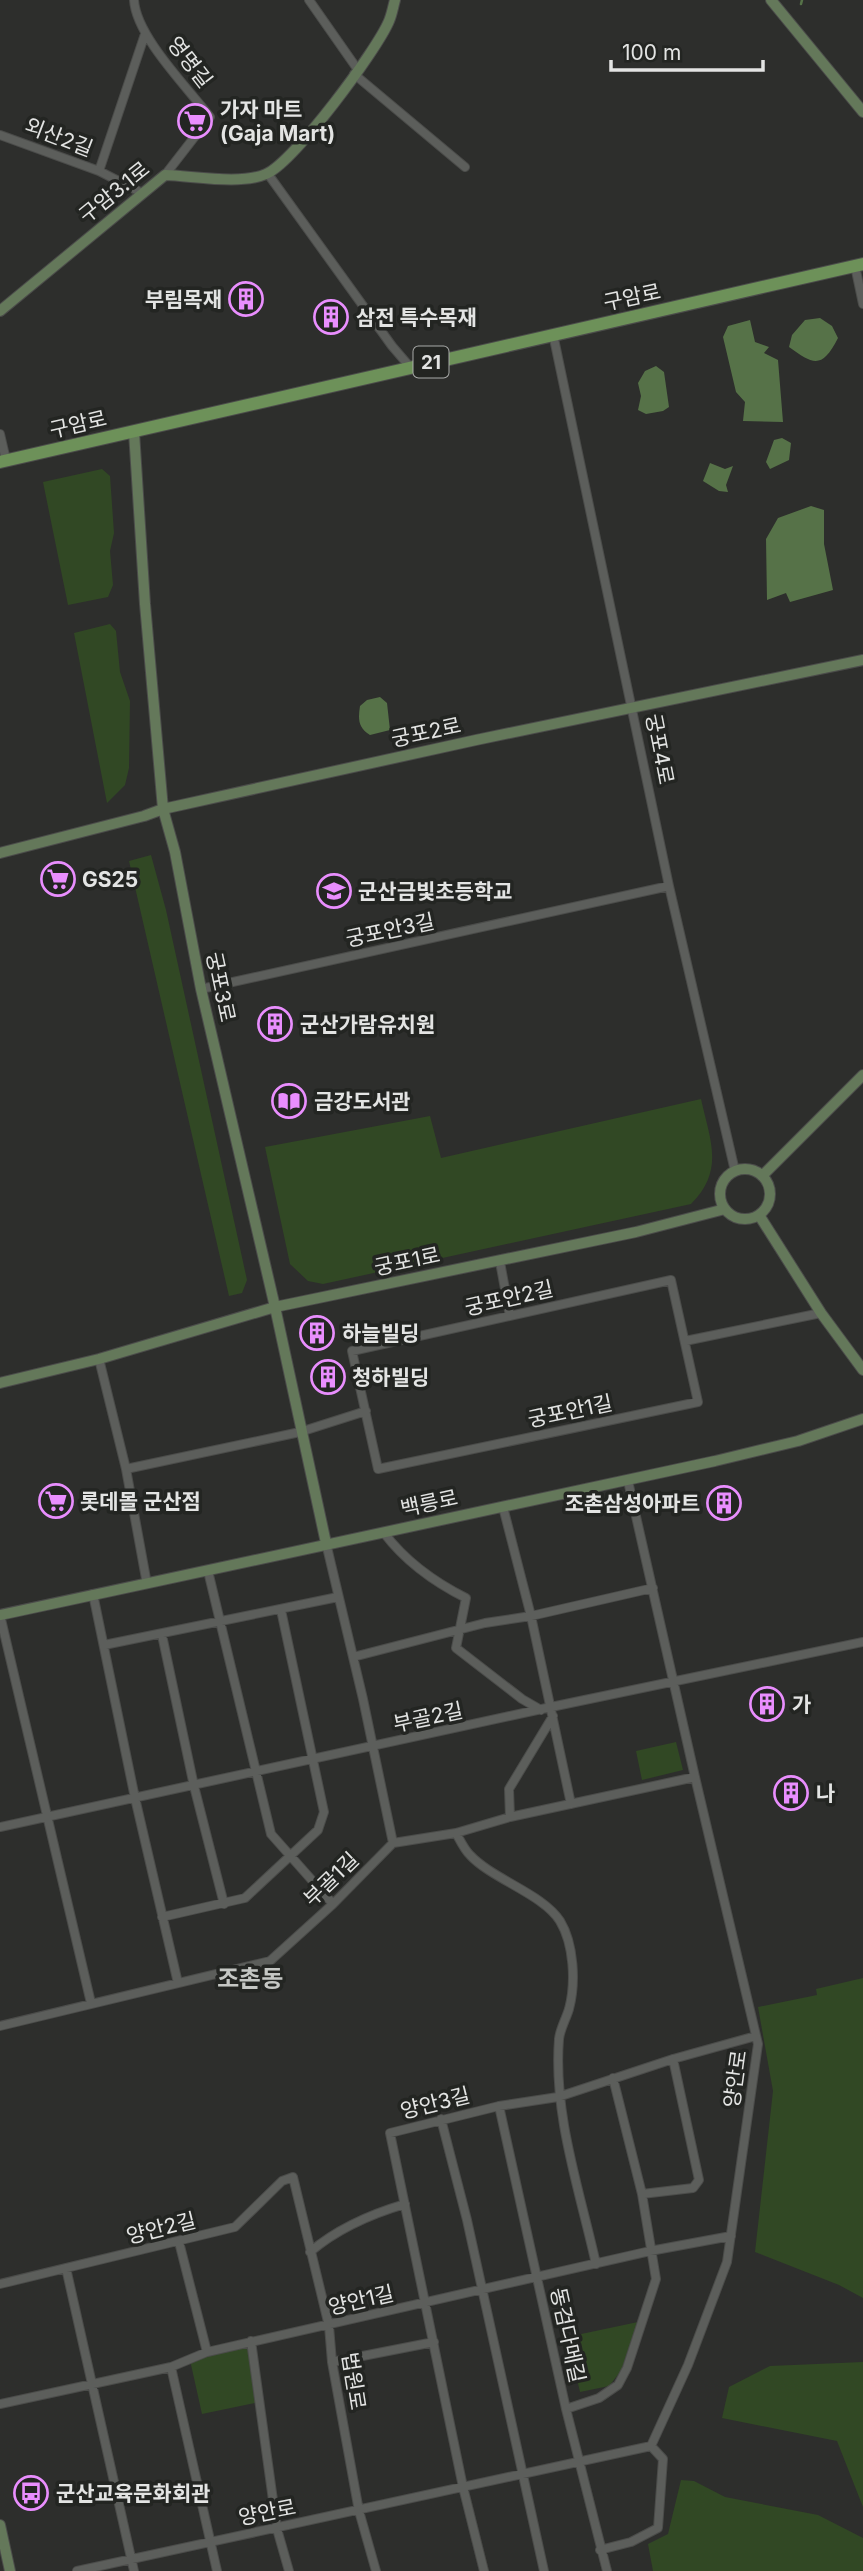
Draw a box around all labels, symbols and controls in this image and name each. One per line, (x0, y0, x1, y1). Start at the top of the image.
scale bar (611, 28, 763, 72)
street label: 영명길 (162, 31, 218, 93)
text: 100 m (622, 40, 681, 65)
place label: 가자 마트 (Gaja Mart) (220, 97, 335, 146)
supermarket icon: 가자 마트 (Gaja Mart) (176, 102, 214, 140)
street label: 외산2길 (21, 113, 97, 161)
street label: 구암3.1로 (74, 156, 154, 228)
street label: 구암로 (601, 279, 663, 315)
building icon: 부림목재 (227, 280, 265, 318)
place label: 부림목재 (145, 287, 222, 312)
building icon: 삼전 특수목재 (312, 298, 350, 336)
place label: 삼전 특수목재 (356, 305, 477, 330)
road number: 21 (414, 346, 448, 378)
street label: 구암로 (47, 405, 109, 443)
street label: 궁포2로 (389, 712, 463, 752)
street label: 궁포4로 (641, 712, 679, 786)
supermarket icon: GS25 (39, 860, 77, 898)
place label: GS25 (82, 867, 138, 892)
school or university icon: 군산금빛초등학교 (315, 872, 353, 910)
place label: 군산금빛초등학교 (358, 879, 513, 904)
street label: 궁포안3길 (343, 908, 437, 952)
street label: 궁포3로 (201, 950, 241, 1024)
building icon: 군산가람유치원 (256, 1005, 294, 1043)
place label: 군산가람유치원 (300, 1012, 435, 1037)
library icon: 금강도서관 (270, 1082, 308, 1120)
place label: 금강도서관 (314, 1089, 411, 1114)
street label: 궁포1로 (372, 1242, 442, 1280)
street label: 궁포안2길 (462, 1276, 556, 1320)
building icon: 하늘빌딩 (298, 1314, 336, 1352)
place label: 하늘빌딩 (342, 1321, 419, 1346)
building icon: 청하빌딩 (309, 1358, 347, 1396)
place label: 청하빌딩 (352, 1365, 429, 1390)
street label: 궁포안1길 (525, 1390, 615, 1432)
supermarket icon: 롯데몰 군산점 (37, 1482, 75, 1520)
building icon: 조촌삼성아파트 (705, 1484, 743, 1522)
street label: 백릉로 (398, 1485, 460, 1521)
place label: 롯데몰 군산점 (80, 1489, 201, 1514)
place label: 조촌삼성아파트 (565, 1491, 700, 1516)
building icon: 가 (748, 1685, 786, 1723)
place label: 가 (792, 1692, 811, 1717)
street label: 부골2길 (391, 1697, 465, 1737)
building icon: 나 (772, 1774, 810, 1812)
place label: 나 (816, 1781, 835, 1806)
street label: 부골1길 (298, 1847, 364, 1911)
district label: 조촌동 (217, 1964, 283, 1993)
street label: 양안로 (719, 2049, 751, 2109)
street label: 양안3길 (398, 2082, 472, 2124)
street label: 양안2길 (124, 2207, 198, 2249)
street label: 양안1길 (326, 2280, 396, 2320)
street label: 동검다메길 (546, 2285, 590, 2385)
street label: 법원로 (337, 2350, 371, 2412)
bus stop icon: 군산교육문화회관 (12, 2474, 50, 2512)
place label: 군산교육문화회관 (56, 2481, 211, 2506)
street label: 양안로 (236, 2494, 298, 2530)

